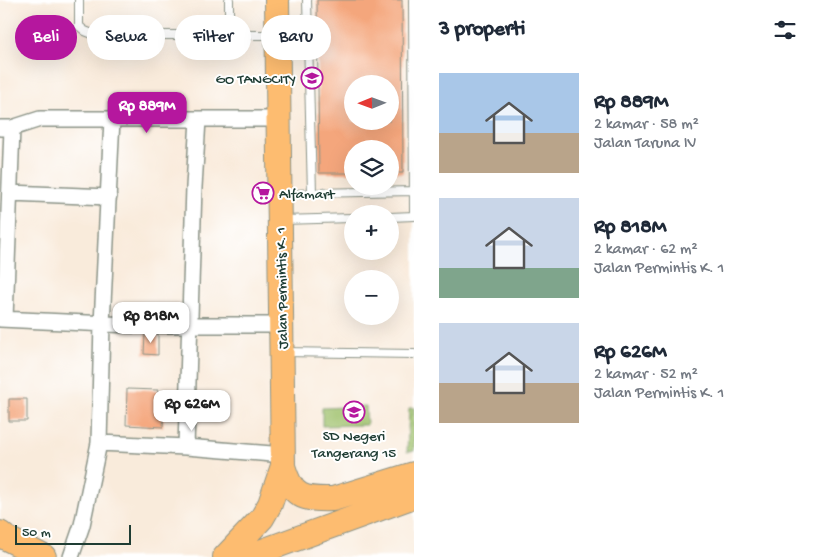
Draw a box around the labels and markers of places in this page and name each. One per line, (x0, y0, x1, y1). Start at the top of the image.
school or university icon: GO TANGCITY (300, 66, 324, 90)
place label: GO TANGCITY (216, 71, 296, 89)
pin: Rp 889M (101, 92, 193, 134)
supermarket icon: Alfamart (251, 181, 275, 205)
place label: Alfamart (279, 186, 336, 204)
pin: Rp 818M (105, 302, 197, 344)
pin: Rp 626M (146, 390, 238, 432)
school or university icon: SD Negeri Tangerang 15 (342, 400, 366, 424)
place label: SD Negeri Tangerang 15 (311, 428, 396, 463)

